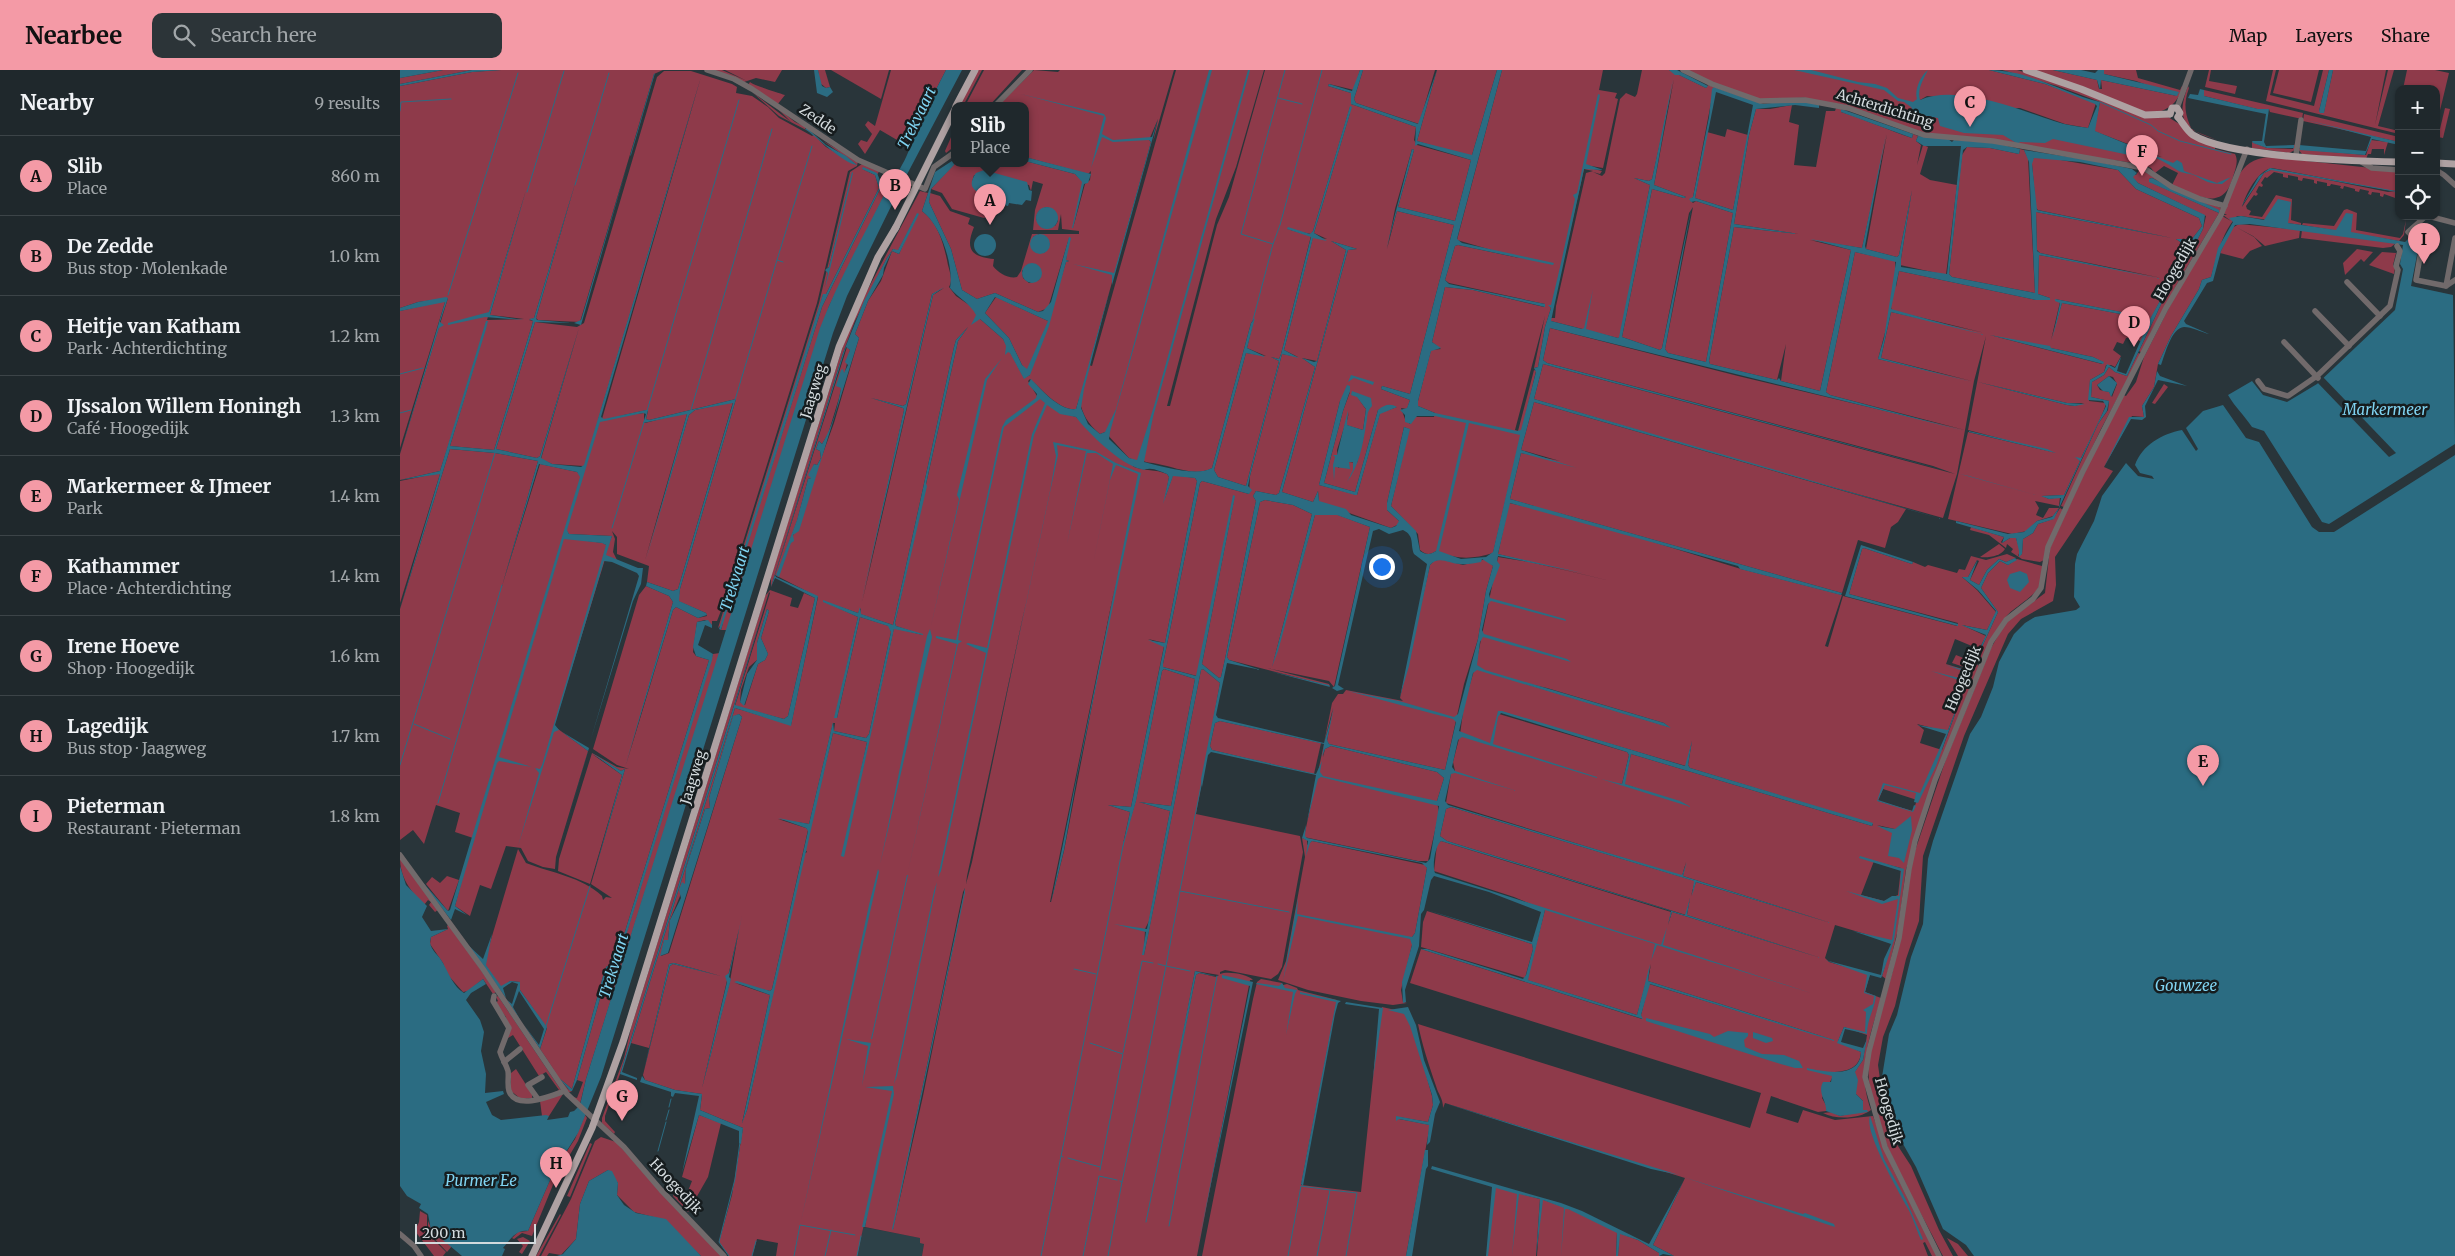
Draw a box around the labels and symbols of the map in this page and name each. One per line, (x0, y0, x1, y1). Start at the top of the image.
water label: Trekvaart (893, 83, 940, 152)
street label: Achterdichting (1833, 84, 1936, 131)
pin: C (1954, 86, 1986, 127)
street label: Zedde (796, 100, 840, 138)
pin: F (2126, 135, 2158, 176)
pin: B (879, 169, 911, 210)
pin: A (974, 184, 1006, 225)
pin: I (2408, 223, 2440, 264)
street label: Hoogedijk (2150, 234, 2200, 303)
pin: D (2118, 306, 2150, 347)
street label: Jaagweg (796, 361, 830, 422)
water label: Markermeer (2342, 400, 2428, 419)
water label: Trekvaart (716, 543, 754, 614)
your location (1369, 554, 1395, 580)
street label: Hoogedijk (1941, 642, 1985, 713)
pin: E (2187, 745, 2219, 786)
street label: Jaagweg (676, 747, 710, 808)
water label: Trekvaart (595, 930, 633, 1001)
water label: Gouwzee (2155, 976, 2217, 995)
street label: Hoogedijk (1871, 1075, 1907, 1147)
pin: G (606, 1080, 638, 1121)
pin: H (540, 1147, 572, 1188)
street label: Hoogedijk (646, 1155, 706, 1218)
water label: Purmer Ee (445, 1171, 517, 1190)
scale bar (415, 1221, 536, 1244)

